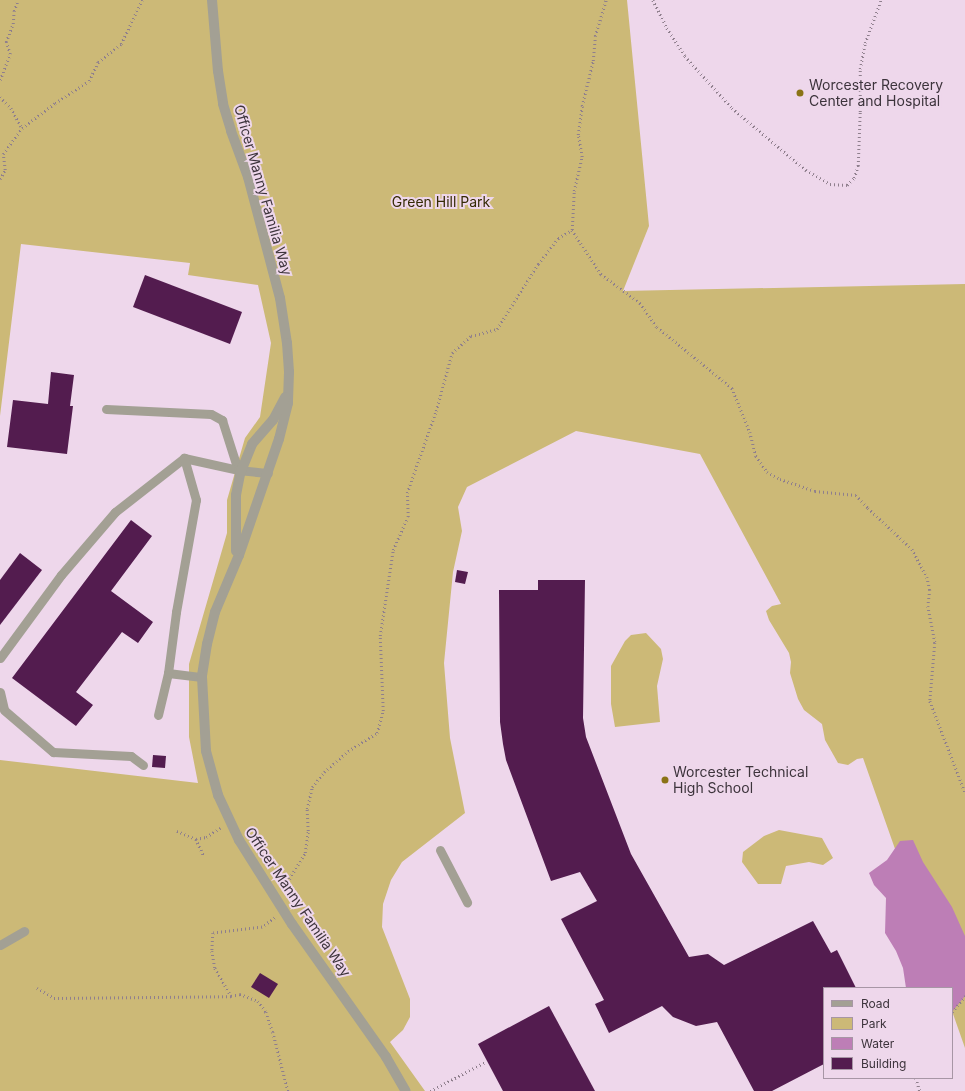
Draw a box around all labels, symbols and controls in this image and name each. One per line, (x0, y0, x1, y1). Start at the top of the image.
place label: Worcester Recovery Center and Hospital (809, 77, 943, 110)
marker: Worcester Recovery Center and Hospital (794, 87, 806, 99)
street label: Officer Manny Familia Way (231, 103, 295, 277)
park label: Green Hill Park (392, 194, 490, 210)
place label: Worcester Technical High School (673, 764, 808, 796)
marker: Worcester Technical High School (660, 775, 670, 785)
street label: Officer Manny Familia Way (242, 824, 354, 980)
legend (823, 987, 953, 1079)
text: Road (861, 996, 890, 1011)
text: Park (861, 1016, 887, 1031)
text: Water (861, 1036, 894, 1051)
text: Building (861, 1056, 906, 1071)

